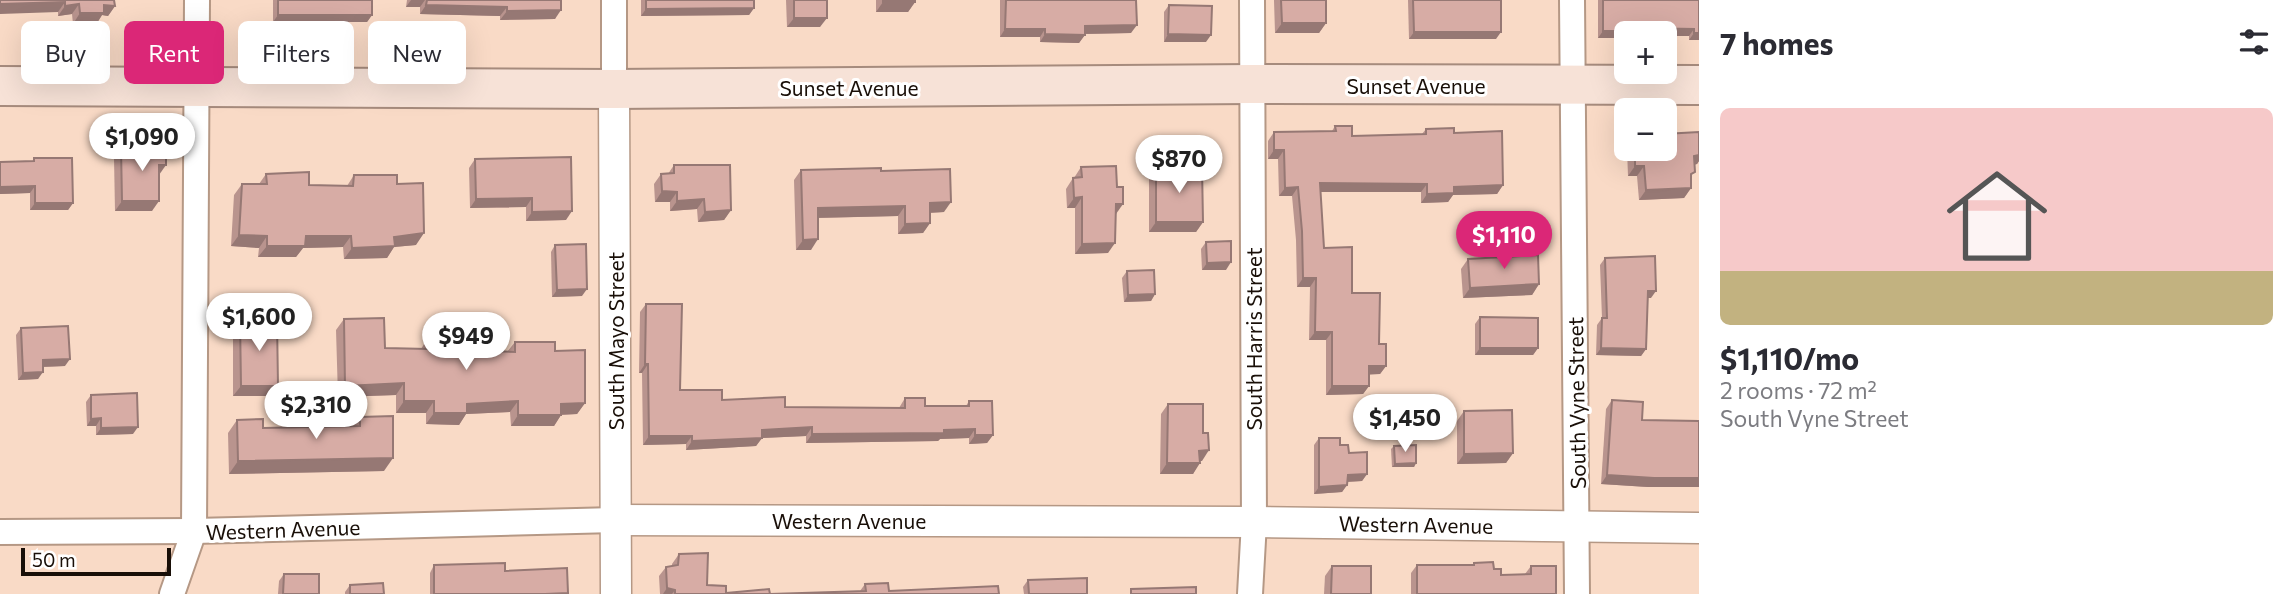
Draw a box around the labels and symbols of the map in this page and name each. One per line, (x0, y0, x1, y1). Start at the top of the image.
street label: Sunset Avenue (1346, 73, 1486, 98)
street label: Sunset Avenue (779, 75, 919, 100)
pin: $1,090 (85, 114, 199, 173)
pin: $870 (1138, 136, 1220, 195)
pin: $1,110 (1447, 212, 1561, 271)
street label: South Harris Street (1241, 247, 1266, 431)
street label: South Mayo Street (603, 252, 628, 430)
pin: $1,600 (202, 294, 316, 353)
pin: $949 (425, 312, 507, 372)
street label: South Vyne Street (1562, 317, 1590, 489)
pin: $2,310 (259, 382, 373, 441)
pin: $1,450 (1348, 394, 1462, 454)
street label: Western Avenue (772, 508, 926, 533)
street label: Western Avenue (1339, 510, 1493, 538)
street label: Western Avenue (205, 514, 361, 544)
scale bar (21, 545, 172, 577)

